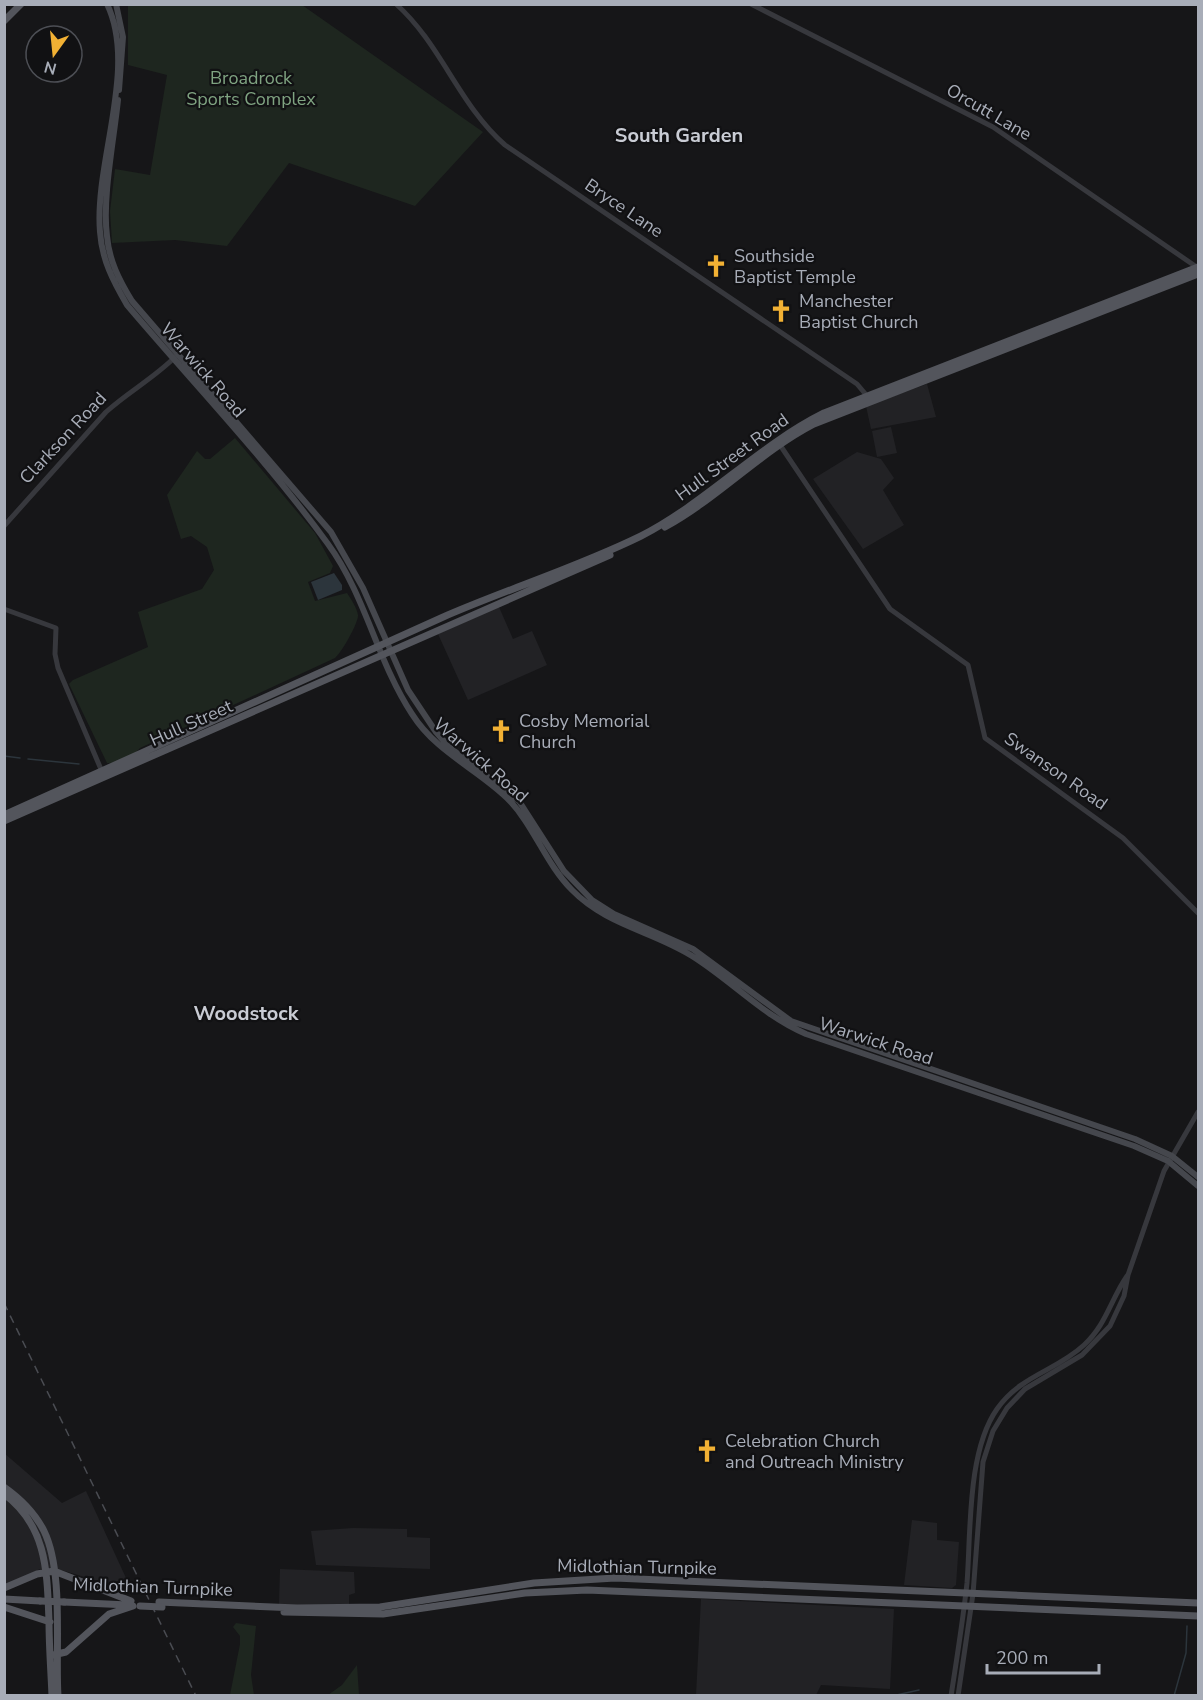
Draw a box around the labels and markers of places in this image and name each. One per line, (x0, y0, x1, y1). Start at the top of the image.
place label: Southside Baptist Temple (734, 244, 856, 289)
church icon: Southside Baptist Temple (703, 253, 729, 279)
place label: Manchester Baptist Church (799, 289, 918, 334)
church icon: Manchester Baptist Church (768, 298, 794, 324)
place label: Cosby Memorial Church (519, 709, 650, 754)
church icon: Cosby Memorial Church (488, 718, 514, 744)
place label: Celebration Church and Outreach Ministry (725, 1429, 905, 1474)
church icon: Celebration Church and Outreach Ministry (694, 1438, 720, 1464)

